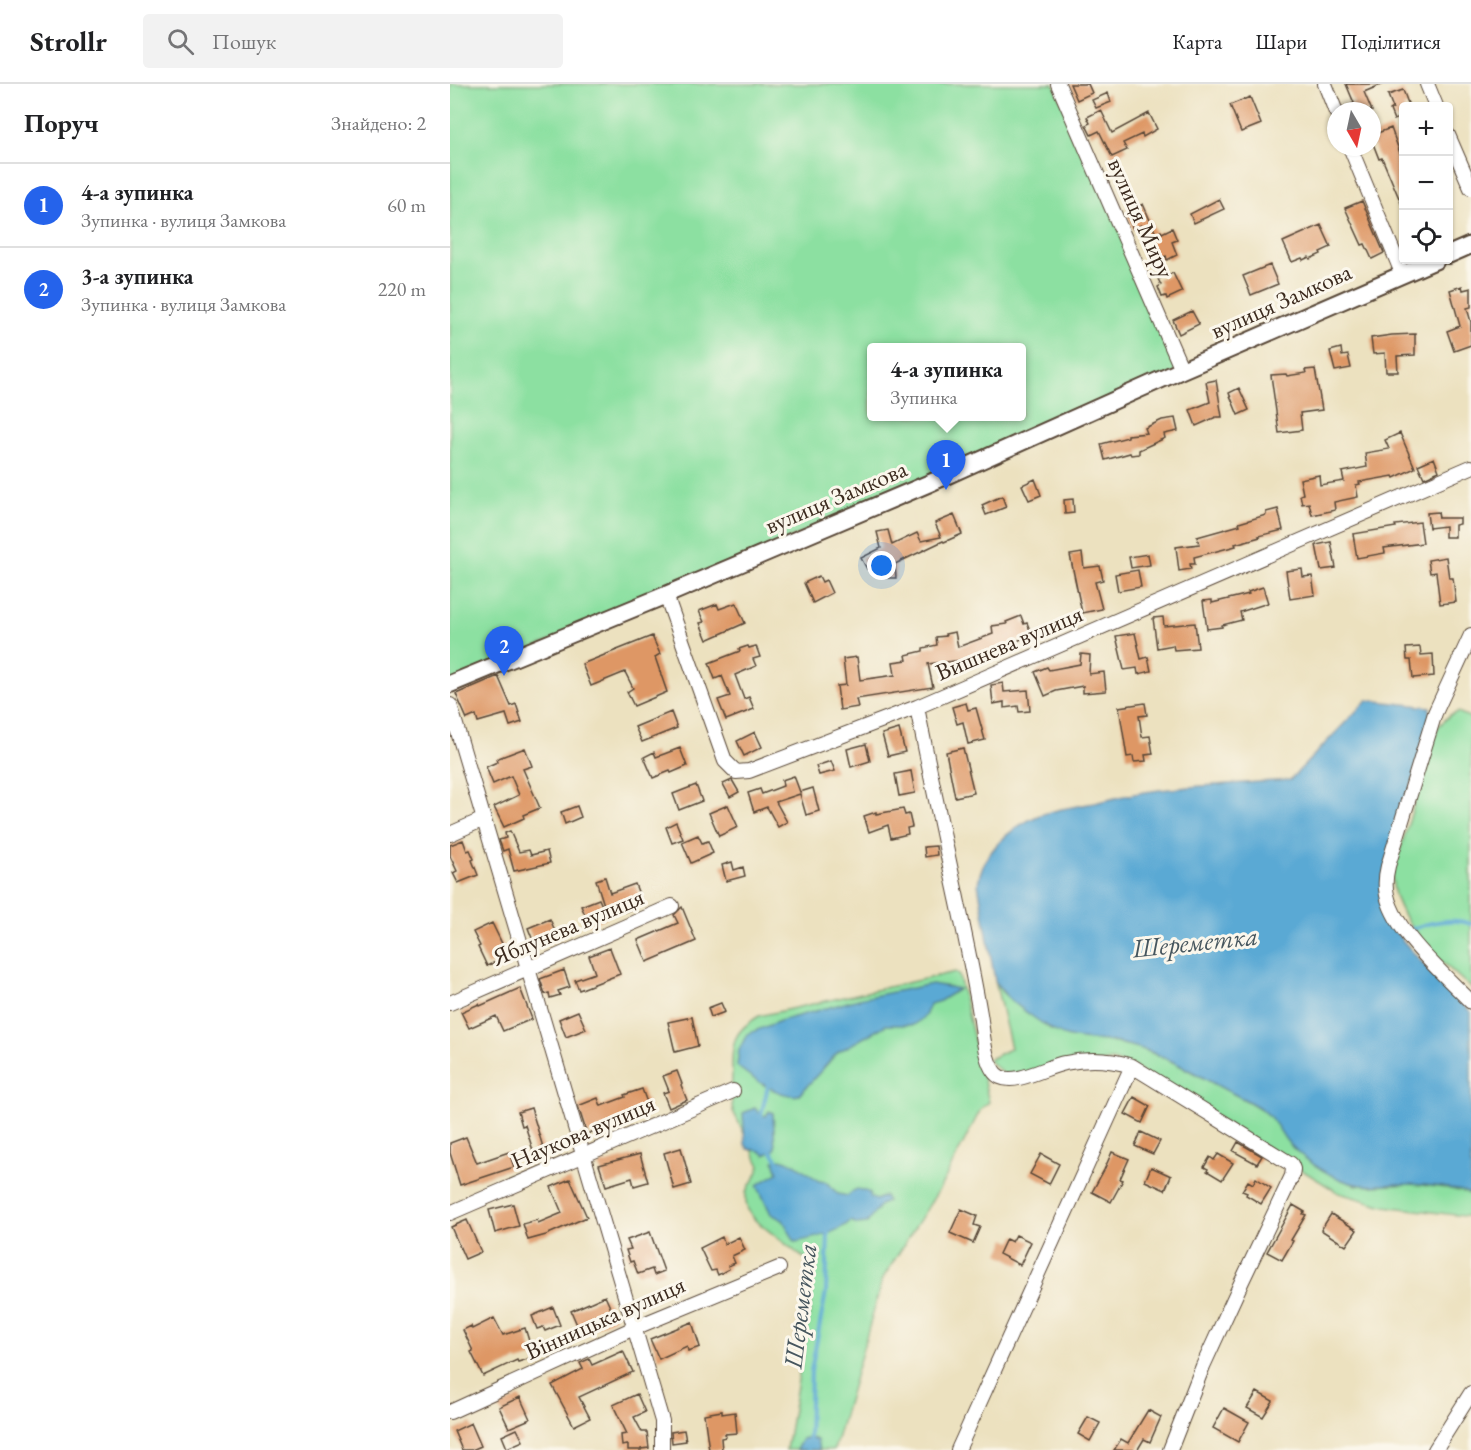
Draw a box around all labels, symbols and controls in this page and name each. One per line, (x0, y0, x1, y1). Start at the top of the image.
search box (143, 14, 563, 68)
text: Strollr (30, 23, 107, 59)
icon: search (164, 25, 197, 58)
text: Пошук (212, 27, 276, 56)
text: Карта (1172, 28, 1222, 55)
text: Шари (1255, 28, 1307, 55)
text: Поділитися (1340, 28, 1441, 55)
north arrow (1327, 102, 1381, 156)
map controls (1399, 102, 1453, 264)
button: + (1399, 102, 1453, 156)
text: Поруч (24, 106, 99, 140)
text: Знайдено: 2 (331, 110, 426, 136)
street label: вулиця Миру (1101, 153, 1182, 283)
button: − (1399, 156, 1453, 210)
text: 4-а зупинка (81, 178, 193, 207)
text: 1 (38, 192, 49, 218)
text: 60 m (387, 192, 426, 218)
text: Зупинка · вулиця Замкова (81, 207, 286, 233)
button: locate (1399, 210, 1453, 264)
street label: вулиця Замкова (1205, 255, 1357, 345)
text: 3-а зупинка (81, 262, 193, 291)
text: 2 (38, 276, 49, 302)
text: 220 m (378, 276, 426, 302)
text: Зупинка · вулиця Замкова (81, 291, 286, 317)
popup (867, 343, 1026, 421)
text: 4-а зупинка (890, 355, 1003, 384)
text: Зупинка (890, 384, 958, 410)
pin: 1 (926, 440, 966, 490)
street label: вулиця Замкова (760, 453, 912, 540)
your location (867, 551, 896, 580)
street label: Вишнева вулиця (931, 598, 1087, 687)
pin: 2 (484, 626, 524, 676)
street label: Яблунева вулиця (486, 881, 649, 973)
water label: Шереметка (1129, 918, 1260, 966)
street label: Наукова вулиця (506, 1087, 660, 1176)
water label: Шереметка (775, 1241, 825, 1372)
street label: Вінницька вулиця (520, 1268, 690, 1367)

